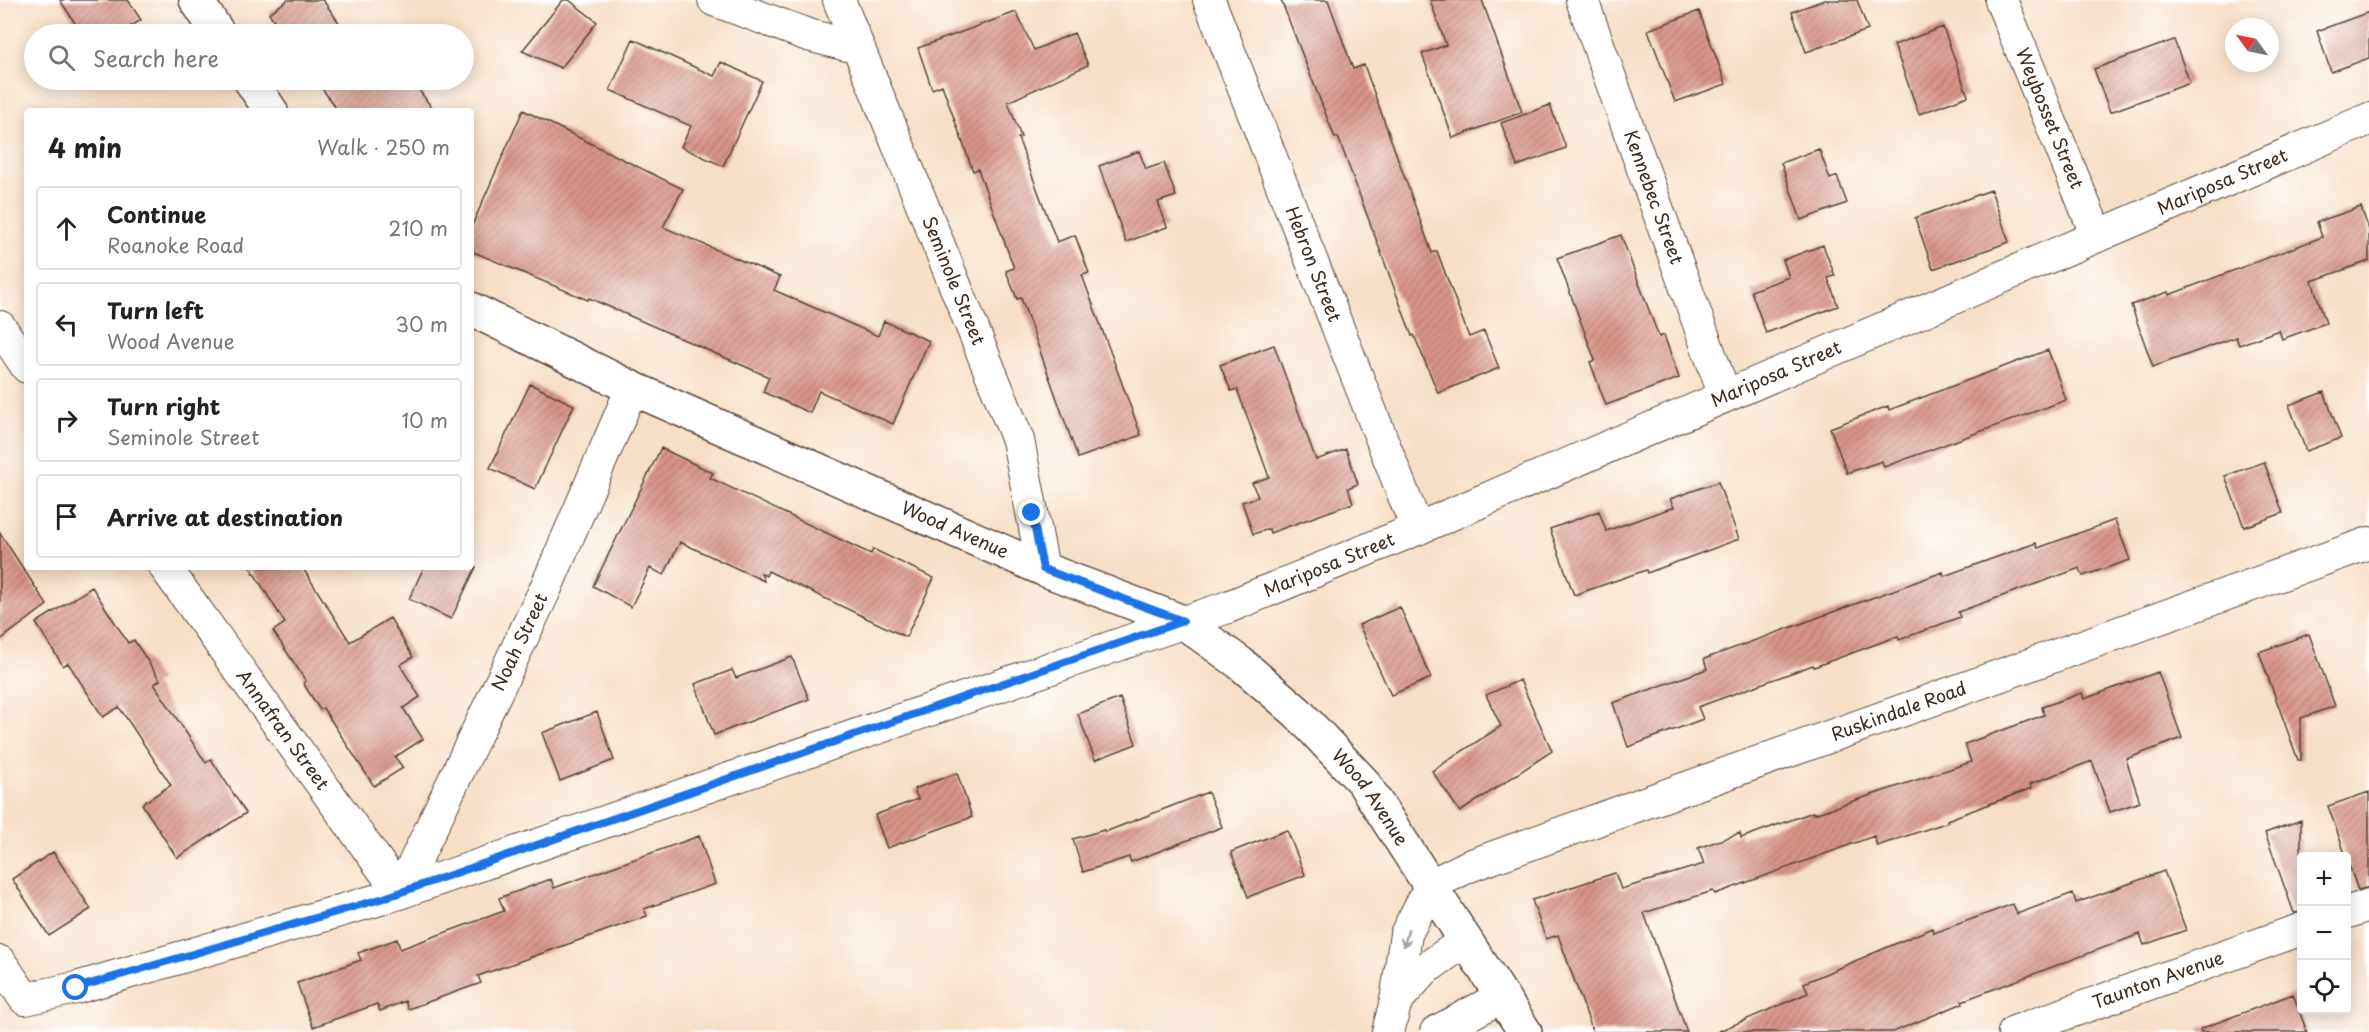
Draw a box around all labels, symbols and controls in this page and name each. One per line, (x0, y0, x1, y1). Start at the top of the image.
north arrow (2225, 18, 2279, 72)
search box (24, 24, 474, 90)
icon: search (45, 41, 78, 74)
text: Search here (93, 41, 219, 74)
street label: Weybosset Street (2010, 43, 2091, 193)
street label: Kennebec Street (1618, 126, 1691, 268)
text: 4 min (48, 128, 122, 167)
text: Walk · 250 m (317, 132, 450, 162)
street label: Mariposa Street (2152, 141, 2291, 221)
text: Continue (107, 197, 206, 230)
street label: Hebron Street (1279, 202, 1349, 326)
street label: Seminole Street (916, 211, 993, 349)
icon: ahead (50, 212, 83, 245)
text: 210 m (389, 213, 448, 243)
text: Roanoke Road (107, 230, 244, 260)
text: Turn left (107, 293, 204, 326)
icon: left (50, 308, 83, 341)
text: 30 m (395, 309, 448, 339)
text: Wood Avenue (107, 326, 235, 356)
street label: Mariposa Street (1706, 333, 1845, 413)
text: Turn right (107, 389, 220, 422)
icon: right (50, 404, 83, 437)
text: 10 m (401, 405, 448, 435)
text: Seminole Street (107, 422, 259, 452)
street label: Wood Avenue (897, 493, 1014, 564)
route end (1018, 499, 1044, 525)
icon: arrive (50, 500, 83, 533)
text: Arrive at destination (107, 500, 343, 533)
street label: Mariposa Street (1259, 525, 1398, 603)
street label: Noah Street (484, 588, 554, 695)
street label: Annafran Street (231, 663, 337, 795)
street label: Ruskindale Road (1827, 674, 1970, 747)
street label: Wood Avenue (1326, 742, 1416, 851)
map controls (2297, 852, 2351, 1014)
button: + (2297, 852, 2351, 906)
button: − (2297, 906, 2351, 960)
one-way arrow (1400, 928, 1412, 947)
street label: Taunton Avenue (2088, 943, 2227, 1015)
button: locate (2297, 960, 2351, 1014)
route start (62, 974, 88, 1000)

